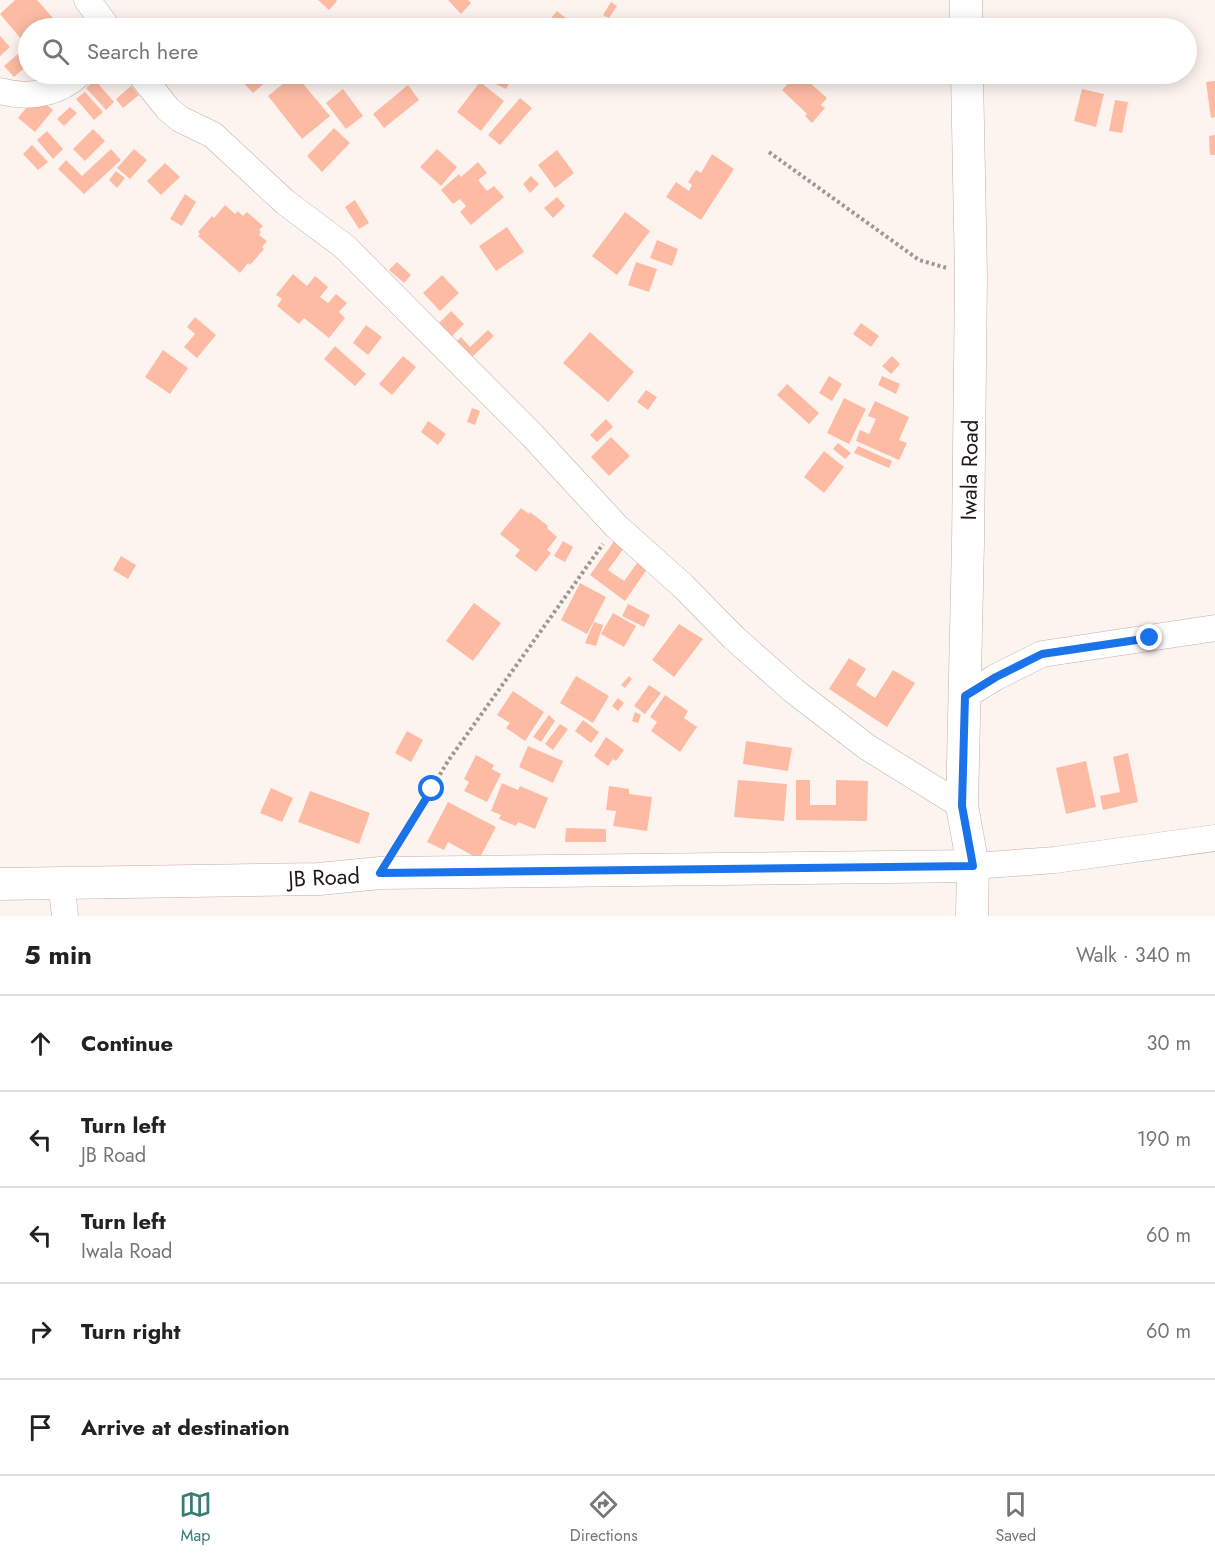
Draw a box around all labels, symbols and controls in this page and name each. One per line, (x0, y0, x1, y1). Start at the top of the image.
search box (18, 18, 1197, 84)
icon: search (39, 35, 72, 68)
text: Search here (87, 35, 198, 67)
street label: Iwala Road (952, 419, 986, 521)
route end (1136, 624, 1162, 650)
route start (418, 775, 444, 801)
street label: JB Road (284, 859, 361, 895)
text: 5 min (24, 936, 92, 974)
text: Walk · 340 m (1076, 941, 1191, 970)
icon: ahead (24, 1027, 57, 1060)
text: Continue (81, 1027, 173, 1059)
text: 30 m (1146, 1029, 1191, 1058)
text: Turn left (81, 1109, 166, 1141)
icon: left (24, 1123, 57, 1156)
text: 190 m (1137, 1125, 1191, 1154)
text: JB Road (81, 1141, 146, 1170)
text: Turn left (81, 1205, 166, 1237)
icon: left (24, 1219, 57, 1252)
text: 60 m (1146, 1221, 1191, 1250)
text: Iwala Road (81, 1237, 172, 1266)
icon: right (24, 1315, 57, 1348)
text: Turn right (81, 1315, 181, 1347)
text: 60 m (1146, 1317, 1191, 1346)
icon: arrive (24, 1411, 57, 1444)
text: Arrive at destination (81, 1411, 290, 1443)
tab: Map (179, 1488, 212, 1547)
tab: Directions (570, 1488, 638, 1547)
tab: Saved (995, 1488, 1036, 1547)

